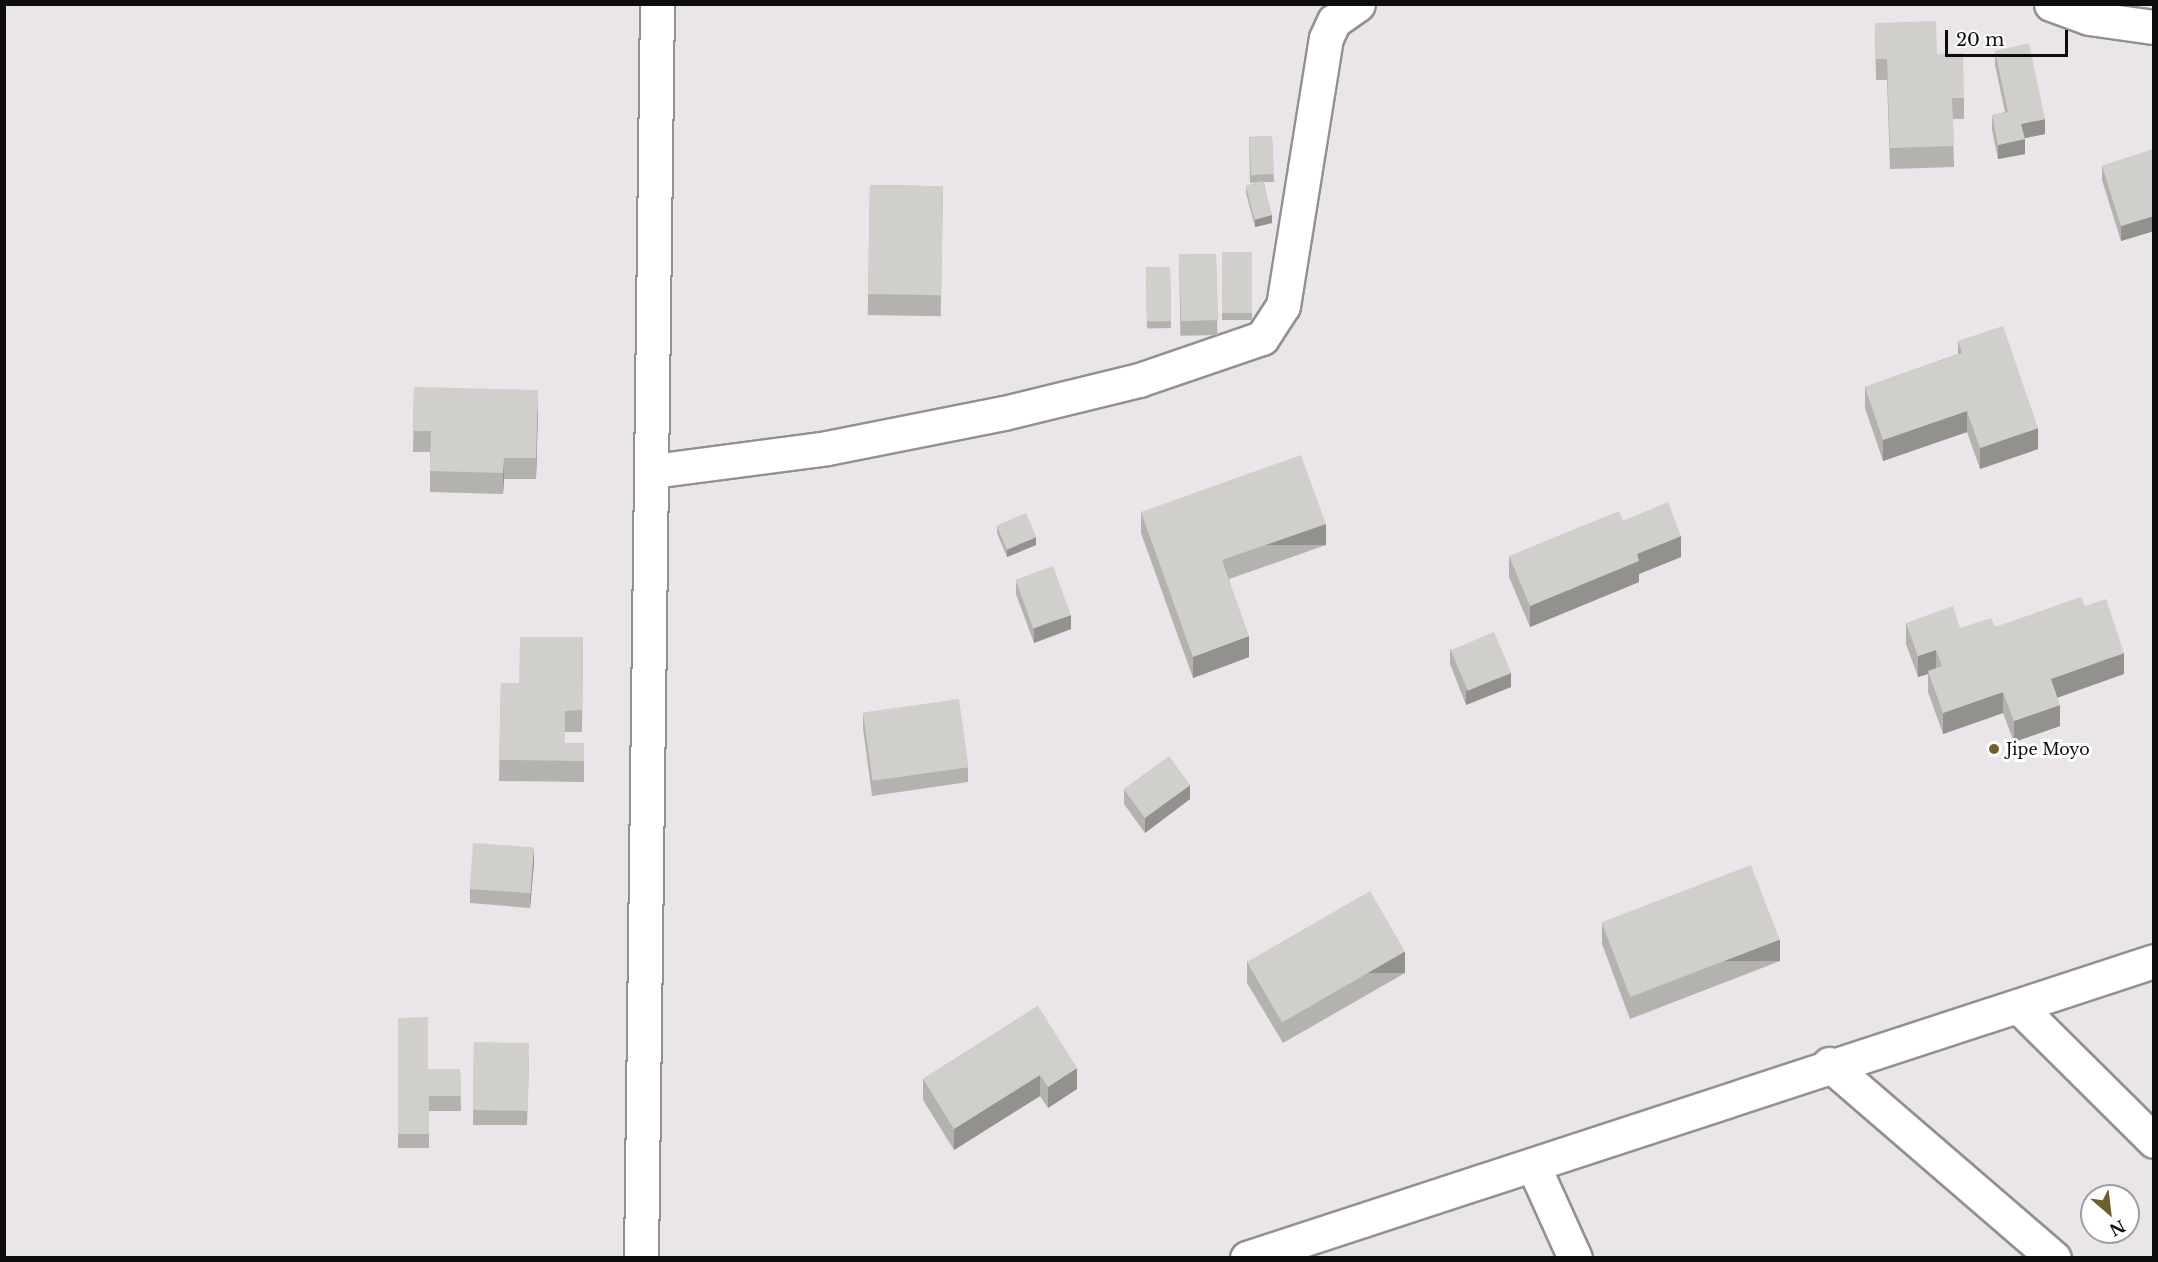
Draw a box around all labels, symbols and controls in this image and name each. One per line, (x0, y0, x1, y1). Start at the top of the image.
scale bar (1948, 18, 2071, 56)
text: 20 m (1956, 29, 2004, 51)
place label: Jipe Moyo (2006, 739, 2090, 759)
marker: Jipe Moyo (1987, 742, 2001, 756)
north arrow (2080, 1184, 2140, 1244)
text: N (2106, 1216, 2129, 1240)

